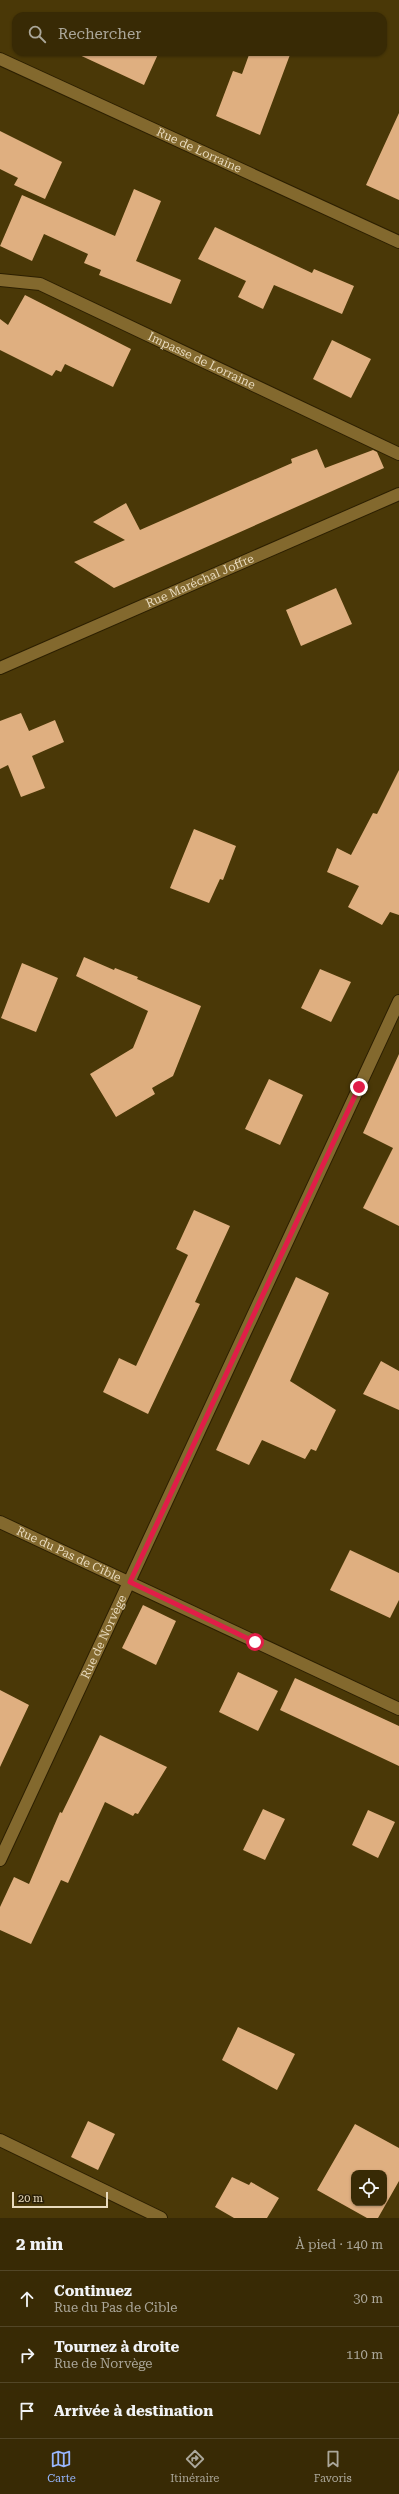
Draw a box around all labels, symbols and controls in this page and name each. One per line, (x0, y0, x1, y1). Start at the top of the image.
search box (12, 12, 387, 56)
icon: search (26, 23, 48, 45)
text: Rechercher (58, 25, 141, 43)
street label: Rue de Lorraine (154, 125, 244, 176)
street label: Impasse de Lorraine (146, 329, 258, 392)
street label: Rue Maréchal Joffre (144, 551, 256, 611)
route end (350, 1078, 368, 1096)
street label: Rue du Pas de Cible (14, 1524, 124, 1585)
street label: Rue de Norvège (78, 1592, 129, 1681)
route start (246, 1633, 264, 1651)
map controls (351, 2170, 387, 2206)
button: locate (351, 2170, 387, 2206)
scale bar (12, 2190, 108, 2209)
text: 20 m (18, 2192, 43, 2205)
text: 2 min (16, 2234, 63, 2254)
text: À pied · 140 m (296, 2237, 383, 2252)
text: Continuez (54, 2282, 132, 2300)
icon: ahead (16, 2288, 38, 2310)
text: 30 m (353, 2291, 383, 2306)
text: Rue du Pas de Cible (54, 2300, 177, 2315)
text: Tournez à droite (54, 2338, 179, 2356)
icon: right (16, 2344, 38, 2366)
text: 110 m (346, 2347, 383, 2362)
text: Rue de Norvège (54, 2356, 152, 2371)
icon: arrive (16, 2400, 38, 2422)
text: Arrivée à destination (54, 2402, 213, 2420)
tab: Carte (47, 2448, 76, 2485)
tab: Itinéraire (170, 2448, 219, 2485)
tab: Favoris (314, 2448, 352, 2485)

